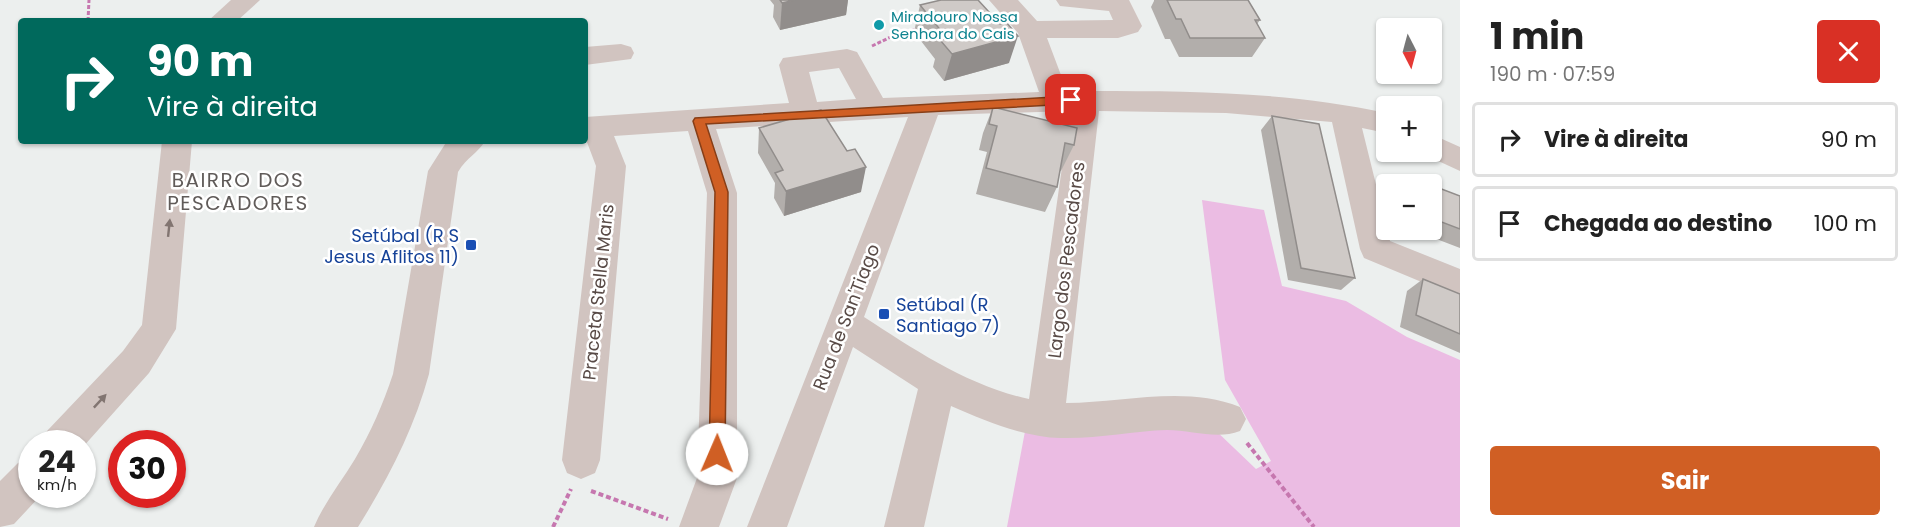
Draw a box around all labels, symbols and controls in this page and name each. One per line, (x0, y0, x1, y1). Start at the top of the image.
place label: Miradouro Nossa Senhora do Cais (891, 6, 1018, 44)
text: 1 min (1490, 11, 1584, 62)
marker: Miradouro Nossa Senhora do Cais (872, 18, 886, 32)
north arrow (1376, 18, 1442, 84)
map controls (1376, 18, 1442, 240)
button: close (1817, 20, 1880, 83)
text: 90 m (147, 32, 254, 91)
icon: right (48, 42, 126, 120)
text: 190 m · 07:59 (1490, 60, 1615, 88)
pin (1045, 74, 1096, 125)
icon: arrive (1054, 83, 1087, 116)
text: Vire à direita (147, 88, 318, 125)
button: + (1376, 96, 1442, 162)
icon: right (1493, 123, 1526, 156)
text: Vire à direita (1544, 124, 1689, 155)
text: 90 m (1821, 124, 1877, 155)
street label: Largo dos Pescadores (1042, 160, 1090, 360)
district label: BAIRRO DOS PESCADORES (167, 166, 309, 217)
button: − (1376, 174, 1442, 240)
street label: Praceta Stella Maris (576, 203, 620, 381)
icon: arrive (1493, 207, 1526, 240)
text: Chegada ao destino (1544, 208, 1772, 239)
text: 100 m (1814, 208, 1877, 239)
one-way arrow (164, 218, 174, 237)
place label: Setúbal (R S Jesus Aflitos 11) (324, 223, 459, 269)
marker: Setúbal (R S Jesus Aflitos 11) (464, 238, 478, 252)
street label: Rua de San'Tiago (807, 240, 885, 394)
place label: Setúbal (R Santiago 7) (896, 292, 1000, 338)
marker: Setúbal (R Santiago 7) (877, 307, 891, 321)
one-way arrow (93, 394, 106, 409)
position arrow (685, 422, 749, 486)
speed limit sign: 30 (108, 430, 186, 508)
text: 24 (38, 440, 76, 483)
button: Sair (1490, 446, 1880, 515)
text: km/h (37, 474, 77, 495)

